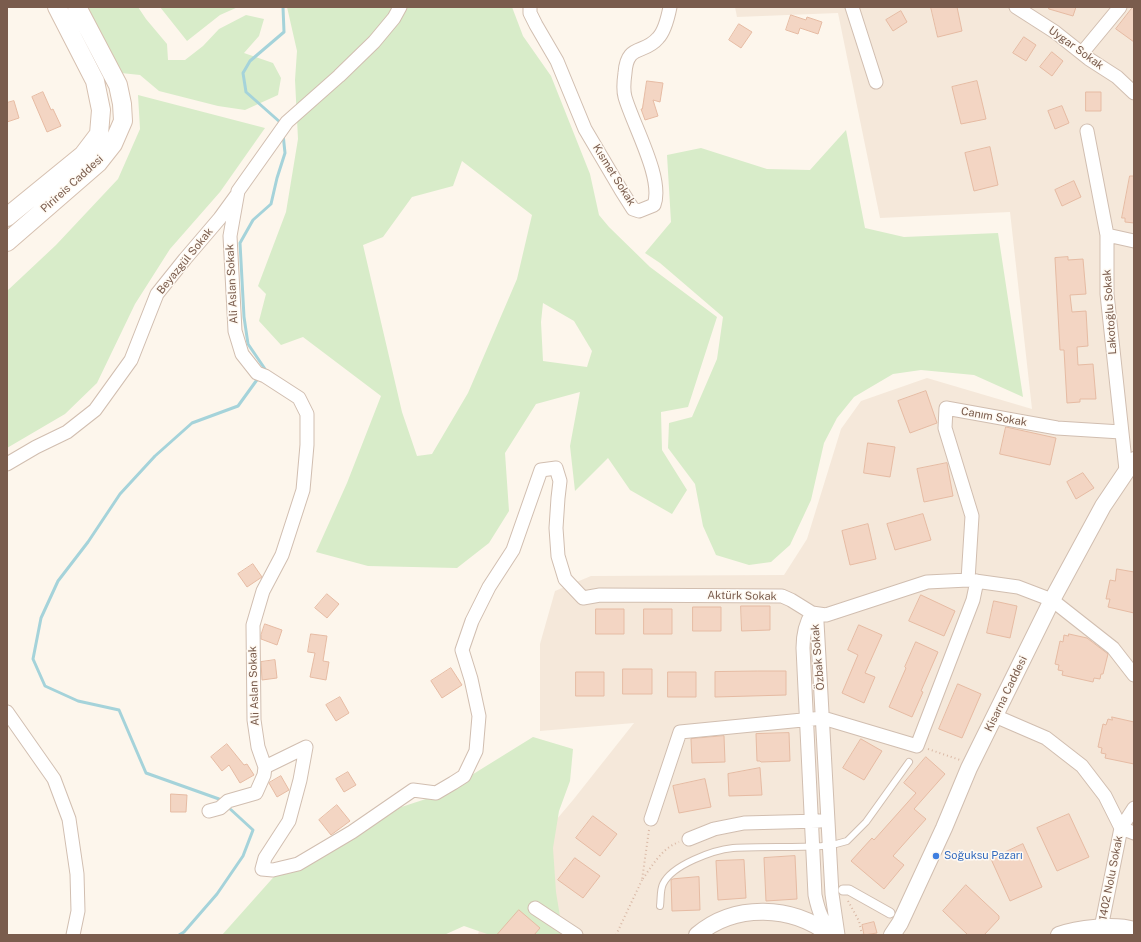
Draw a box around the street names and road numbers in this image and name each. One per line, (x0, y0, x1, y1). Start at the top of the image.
street label: Uygar Sokak (1046, 24, 1106, 72)
street label: Kısmet Sokak (590, 142, 638, 208)
street label: Pirireis Caddesi (38, 153, 106, 215)
street label: Beyazgül Sokak (154, 225, 216, 297)
street label: Ali Aslan Sokak (223, 244, 241, 324)
street label: Lakotoğlu Sokak (1100, 269, 1120, 355)
street label: Canım Sokak (960, 405, 1028, 429)
street label: Aktürk Sokak (707, 589, 777, 603)
street label: Özbak Sokak (809, 623, 827, 691)
street label: Ali Aslan Sokak (246, 646, 262, 726)
street label: Kisarna Caddesi (982, 654, 1030, 734)
street label: 1402 Nolu Sokak (1096, 835, 1126, 921)

